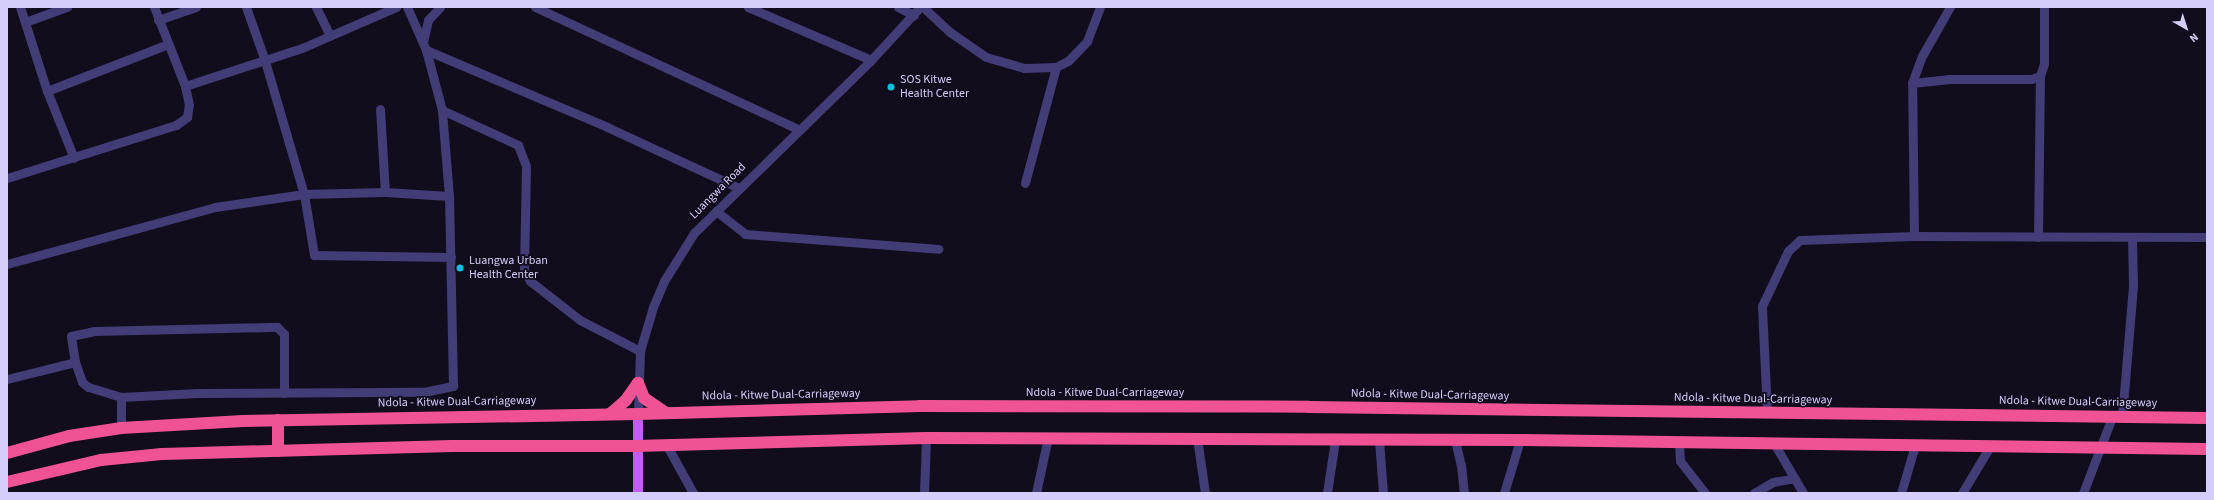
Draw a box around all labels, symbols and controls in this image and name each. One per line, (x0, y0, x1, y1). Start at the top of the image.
north arrow (2166, 8, 2206, 48)
text: N (2186, 30, 2201, 46)
place label: SOS Kitwe Health Center (900, 73, 969, 101)
marker: SOS Kitwe Health Center (885, 81, 897, 93)
street label: Luangwa Road (687, 160, 749, 222)
place label: Luangwa Urban Health Center (469, 254, 548, 282)
marker: Luangwa Urban Health Center (454, 262, 466, 274)
street label: Ndola - Kitwe Dual-Carriageway (702, 386, 860, 404)
street label: Ndola - Kitwe Dual-Carriageway (1026, 386, 1184, 400)
street label: Ndola - Kitwe Dual-Carriageway (1351, 386, 1509, 404)
street label: Ndola - Kitwe Dual-Carriageway (1674, 390, 1832, 408)
street label: Ndola - Kitwe Dual-Carriageway (378, 393, 536, 411)
street label: Ndola - Kitwe Dual-Carriageway (1999, 393, 2157, 411)

